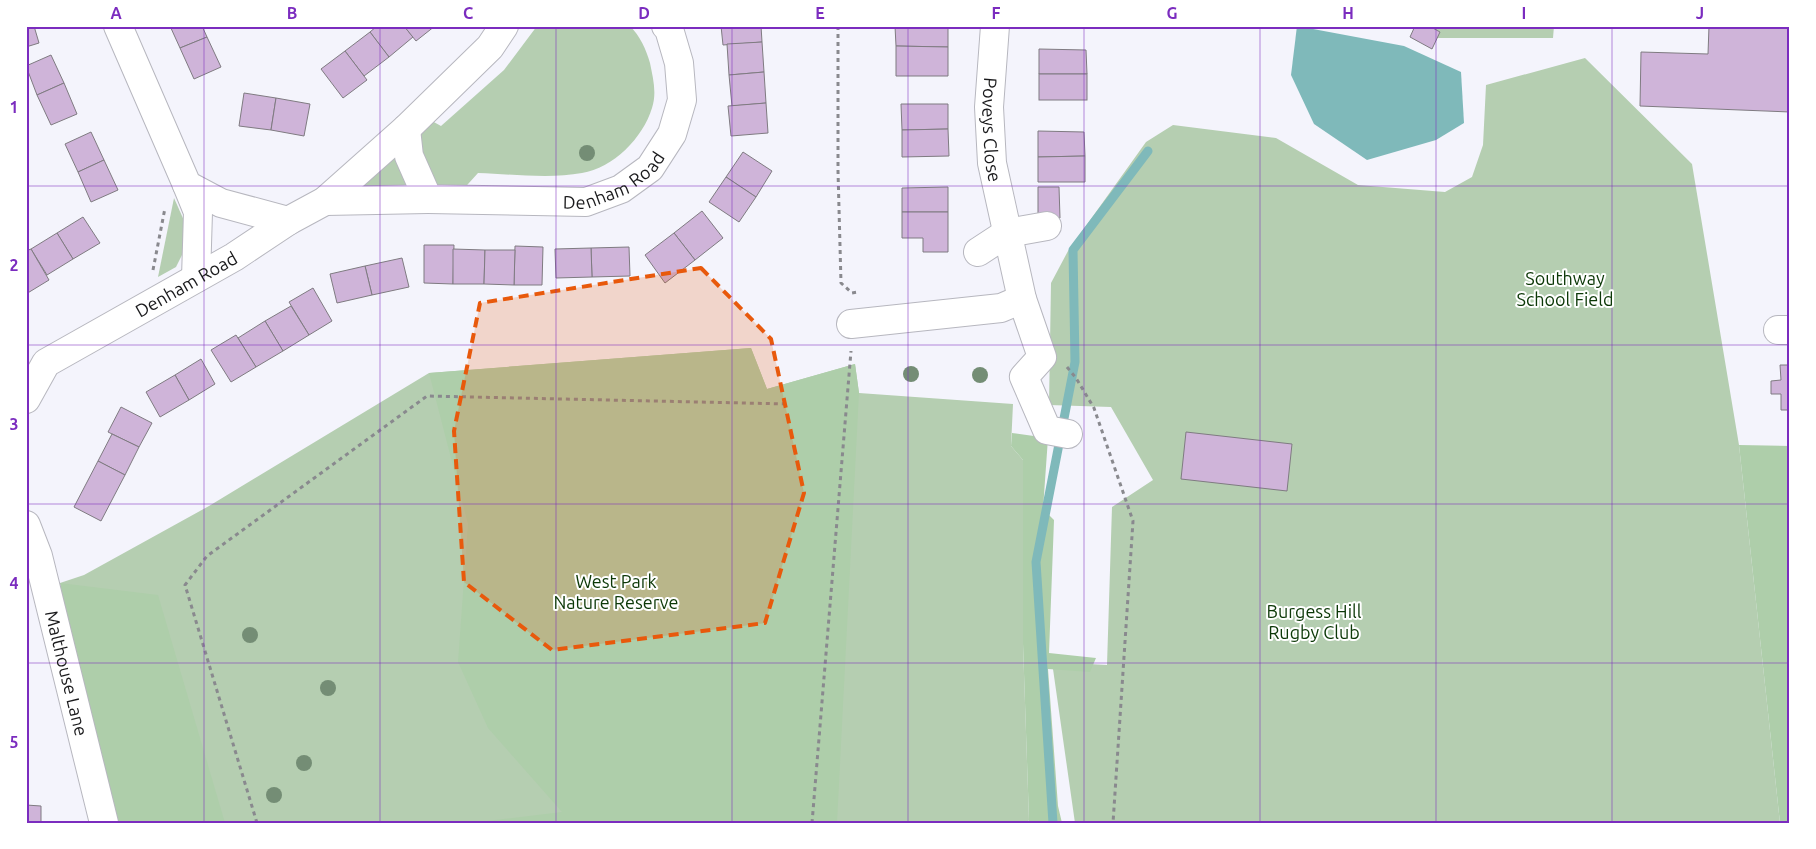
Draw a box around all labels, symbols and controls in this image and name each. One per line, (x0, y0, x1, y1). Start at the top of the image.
text: A (110, 4, 122, 22)
text: B (287, 4, 297, 22)
text: C (463, 4, 473, 22)
text: D (638, 4, 650, 22)
text: E (815, 4, 825, 22)
text: F (992, 4, 1001, 22)
text: G (1166, 4, 1178, 22)
text: H (1342, 4, 1354, 22)
text: I (1522, 4, 1526, 22)
text: J (1696, 4, 1704, 22)
street label: Poveys Close (979, 77, 1006, 184)
text: 1 (9, 98, 19, 116)
street label: Denham Road (563, 148, 668, 212)
street label: Denham Road (132, 247, 241, 321)
text: 2 (9, 256, 19, 274)
park label: Southway School Field (1516, 268, 1614, 309)
text: 3 (9, 415, 19, 433)
park label: West Park Nature Reserve (553, 571, 679, 612)
text: 4 (9, 574, 19, 592)
park label: Burgess Hill Rugby Club (1267, 601, 1362, 642)
street label: Malthouse Lane (42, 609, 92, 738)
text: 5 (9, 733, 19, 751)

